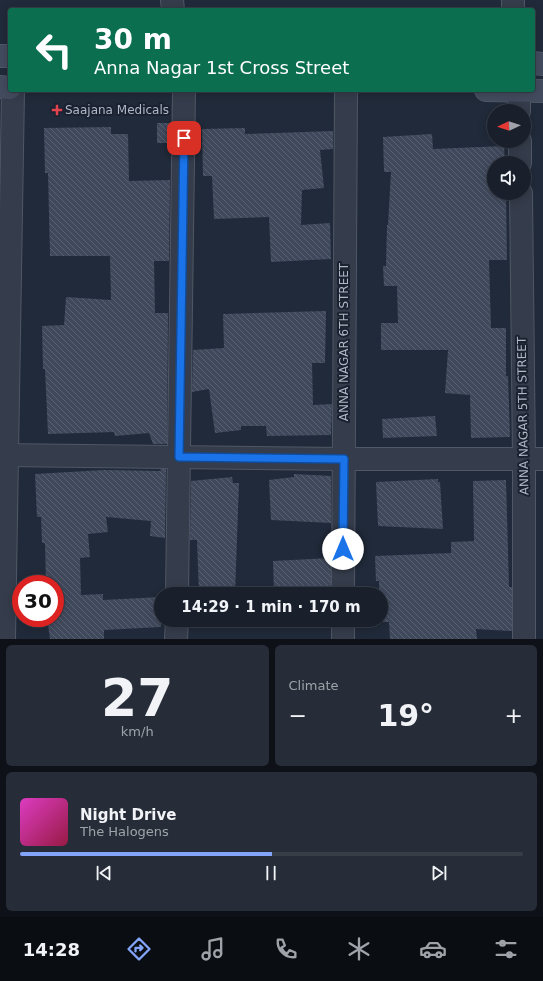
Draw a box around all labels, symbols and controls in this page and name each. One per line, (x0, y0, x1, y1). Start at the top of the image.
text: 30 m (94, 23, 172, 56)
icon: left (28, 24, 80, 76)
text: Anna Nagar 1st Cross Street (94, 57, 349, 78)
place label: Saajana Medicals (65, 103, 169, 117)
north arrow (487, 104, 531, 148)
map controls (487, 104, 531, 200)
marker: Saajana Medicals (52, 105, 62, 115)
pin (167, 121, 201, 155)
icon: arrive (173, 127, 195, 149)
button: sound (487, 156, 531, 200)
street label: ANNA NAGAR 6TH STREET (337, 262, 351, 421)
street label: ANNA NAGAR 5TH STREET (515, 336, 531, 495)
position arrow (322, 528, 364, 570)
speed limit sign: 30 (12, 575, 64, 627)
text: 14:29 · 1 min · 170 m (181, 598, 361, 616)
text: 27 (101, 668, 173, 728)
text: Climate (289, 678, 339, 693)
text: 19° (377, 698, 434, 733)
text: − (289, 703, 307, 728)
text: + (505, 703, 523, 728)
text: km/h (121, 724, 154, 739)
text: Night Drive (80, 806, 176, 824)
text: The Halogens (80, 824, 169, 839)
icon: previous (93, 862, 115, 884)
icon: pause (260, 862, 282, 884)
icon: next (428, 862, 450, 884)
icon: directions (125, 935, 153, 963)
icon: music (199, 935, 227, 963)
icon: phone (272, 935, 300, 963)
icon: climate (345, 935, 373, 963)
icon: car (419, 935, 447, 963)
icon: filters (492, 935, 520, 963)
text: 14:28 (23, 939, 80, 960)

